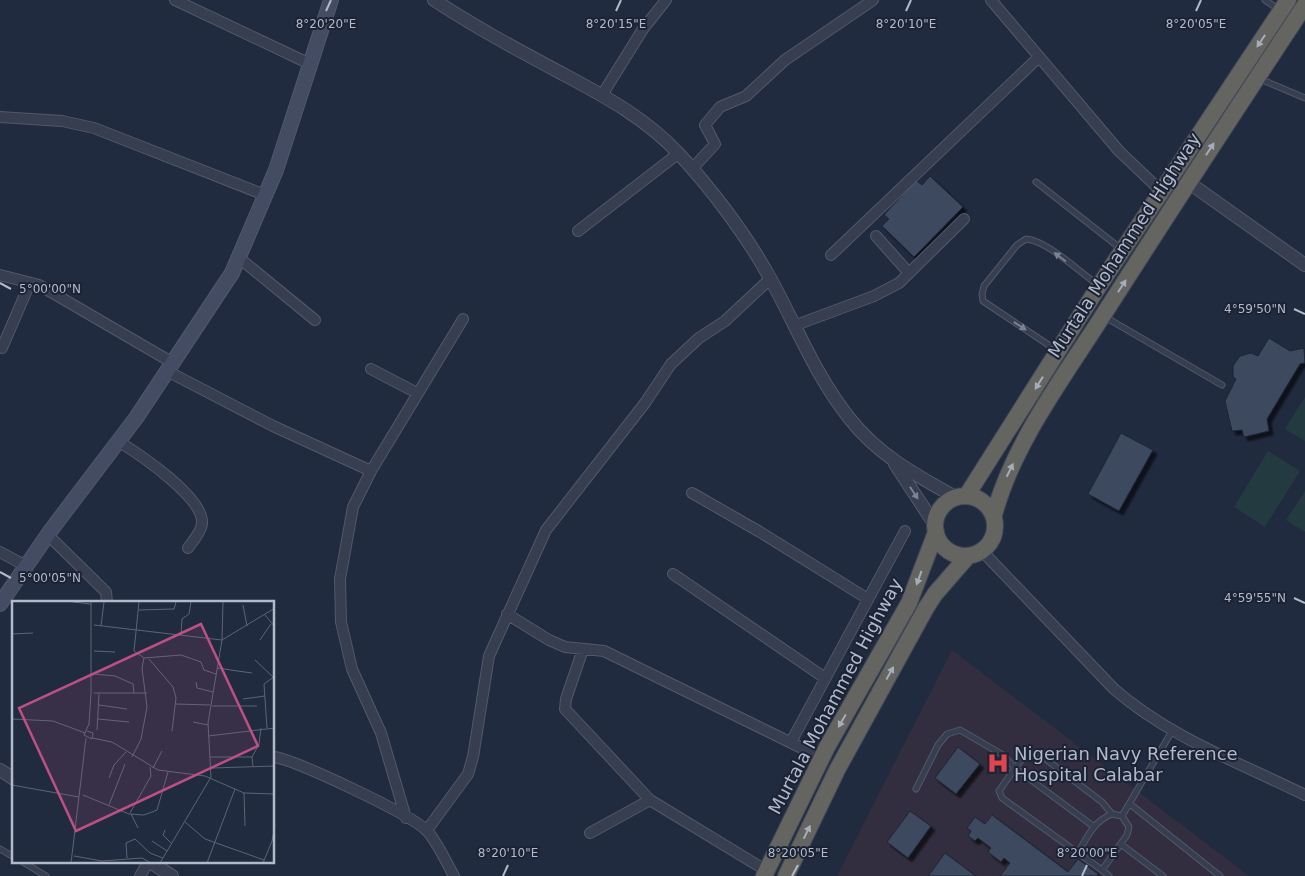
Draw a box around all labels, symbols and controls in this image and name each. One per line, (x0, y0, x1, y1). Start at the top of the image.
text: 8°20'20"E (296, 17, 356, 31)
text: 8°20'15"E (586, 17, 646, 31)
text: 8°20'10"E (876, 17, 936, 31)
text: 8°20'05"E (1166, 17, 1226, 31)
one-way arrow (1256, 34, 1266, 47)
street label: Murtala Mohammed Highway (1043, 128, 1205, 362)
one-way arrow (1205, 143, 1214, 156)
one-way arrow (1053, 252, 1067, 262)
one-way arrow (1117, 279, 1126, 293)
text: 5°00'00"N (19, 282, 81, 296)
text: 4°59'50"N (1224, 302, 1286, 316)
one-way arrow (1013, 322, 1026, 331)
one-way arrow (1035, 376, 1044, 389)
one-way arrow (1006, 462, 1014, 477)
one-way arrow (910, 487, 919, 500)
text: 5°00'05"N (19, 571, 81, 585)
one-way arrow (915, 571, 923, 586)
street label: Murtala Mohammed Highway (764, 574, 906, 818)
text: 4°59'55"N (1224, 591, 1286, 605)
inset map (12, 601, 275, 864)
one-way arrow (886, 666, 895, 679)
one-way arrow (838, 713, 846, 728)
place label: Nigerian Navy Reference Hospital Calabar (1014, 743, 1238, 785)
hospital icon: Nigerian Navy Reference Hospital Calabar (985, 750, 1011, 776)
one-way arrow (803, 825, 811, 839)
text: 8°20'10"E (478, 846, 538, 860)
text: 8°20'05"E (768, 846, 828, 860)
text: 8°20'00"E (1057, 846, 1117, 860)

